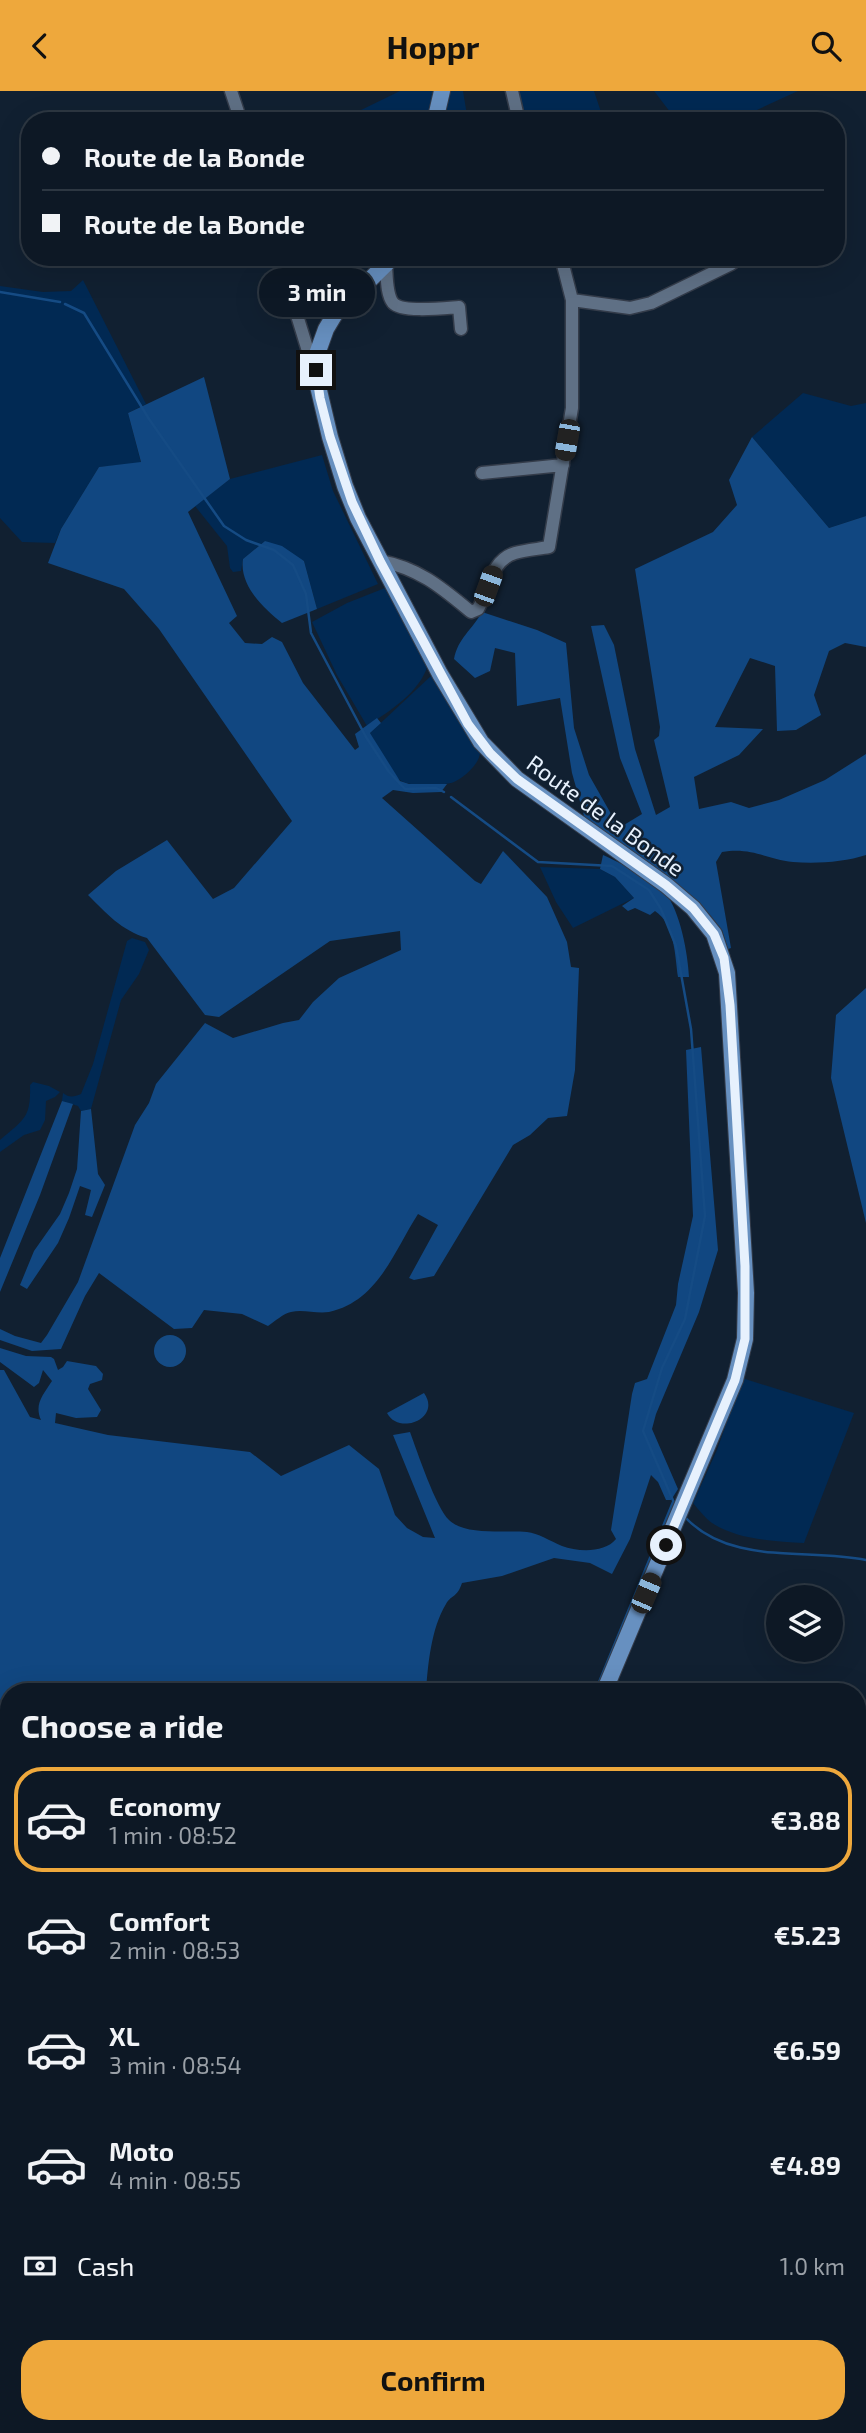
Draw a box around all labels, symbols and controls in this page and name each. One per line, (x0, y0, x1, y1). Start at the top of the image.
icon: back (21, 27, 59, 65)
text: Hoppr (386, 27, 480, 65)
icon: search (807, 27, 845, 65)
text: Route de la Bonde (84, 141, 305, 172)
text: Route de la Bonde (84, 208, 305, 239)
callout: 3 min (258, 268, 374, 317)
text: 3 min (288, 278, 346, 306)
route end (300, 354, 332, 386)
car (554, 417, 581, 463)
car (471, 563, 506, 609)
street label: Route de la Bonde (522, 748, 690, 882)
route start (650, 1529, 682, 1561)
car (629, 1570, 664, 1616)
map controls (766, 1585, 843, 1662)
button: layers (766, 1585, 843, 1662)
text: Choose a ride (21, 1706, 224, 1744)
icon: car (25, 1788, 88, 1851)
text: Economy (109, 1790, 221, 1821)
text: €3.88 (771, 1804, 841, 1835)
text: 1 min · 08:52 (109, 1821, 237, 1849)
icon: car (25, 1903, 88, 1966)
text: Comfort (109, 1905, 210, 1936)
text: €5.23 (774, 1919, 841, 1950)
text: 2 min · 08:53 (109, 1936, 240, 1964)
icon: car (25, 2018, 88, 2081)
text: XL (109, 2020, 140, 2051)
text: €6.59 (773, 2034, 841, 2065)
text: 3 min · 08:54 (109, 2051, 242, 2079)
icon: car (25, 2133, 88, 2196)
text: Moto (109, 2135, 174, 2166)
text: €4.89 (770, 2149, 841, 2180)
text: 4 min · 08:55 (109, 2166, 241, 2194)
icon: cash (21, 2247, 59, 2285)
text: Cash (77, 2250, 134, 2281)
text: 1.0 km (780, 2252, 845, 2280)
button: Confirm (21, 2340, 845, 2420)

